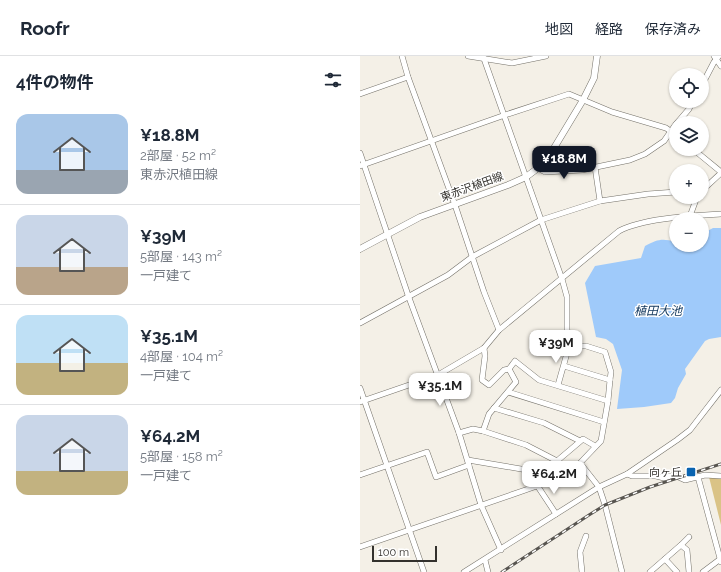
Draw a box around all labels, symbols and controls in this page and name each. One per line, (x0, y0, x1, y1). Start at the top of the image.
text: Roofr (20, 17, 70, 39)
text: 地図 (545, 21, 573, 37)
text: 経路 (595, 21, 623, 37)
text: 保存済み (645, 21, 701, 37)
map controls (669, 68, 709, 252)
button: locate (669, 68, 709, 108)
icon: filters (322, 69, 344, 91)
text: 4件の物件 (16, 72, 94, 92)
button: layers (669, 116, 709, 156)
text: ¥18.8M (140, 125, 200, 145)
icon: home (48, 130, 96, 178)
pin: ¥18.8M (531, 146, 597, 180)
text: 2部屋 · 52 m² (140, 148, 216, 163)
text: ¥18.8M (541, 151, 587, 166)
button: + (669, 164, 709, 204)
text: 東赤沢植田線 (140, 167, 218, 182)
street label: 東赤沢植田線 (439, 170, 505, 204)
button: − (669, 212, 709, 252)
text: ¥39M (140, 226, 186, 246)
icon: home (48, 231, 96, 279)
text: 5部屋 · 143 m² (140, 249, 222, 264)
text: 一戸建て (140, 268, 192, 283)
water label: 植田大池 (634, 304, 683, 318)
text: ¥35.1M (140, 326, 198, 346)
pin: ¥39M (532, 330, 580, 364)
icon: home (48, 331, 96, 379)
text: ¥39M (538, 335, 574, 350)
text: 4部屋 · 104 m² (140, 349, 223, 364)
text: 一戸建て (140, 368, 192, 383)
pin: ¥35.1M (407, 373, 473, 407)
text: ¥35.1M (418, 378, 462, 393)
text: ¥64.2M (140, 426, 200, 446)
icon: home (48, 431, 96, 479)
text: 5部屋 · 158 m² (140, 449, 223, 464)
pin: ¥64.2M (521, 461, 587, 495)
text: ¥64.2M (531, 466, 577, 481)
place label: 向ヶ丘 (649, 466, 682, 479)
marker: 向ヶ丘 (685, 466, 697, 478)
text: 一戸建て (140, 468, 192, 483)
scale bar (372, 544, 437, 563)
text: 100 m (378, 546, 409, 559)

